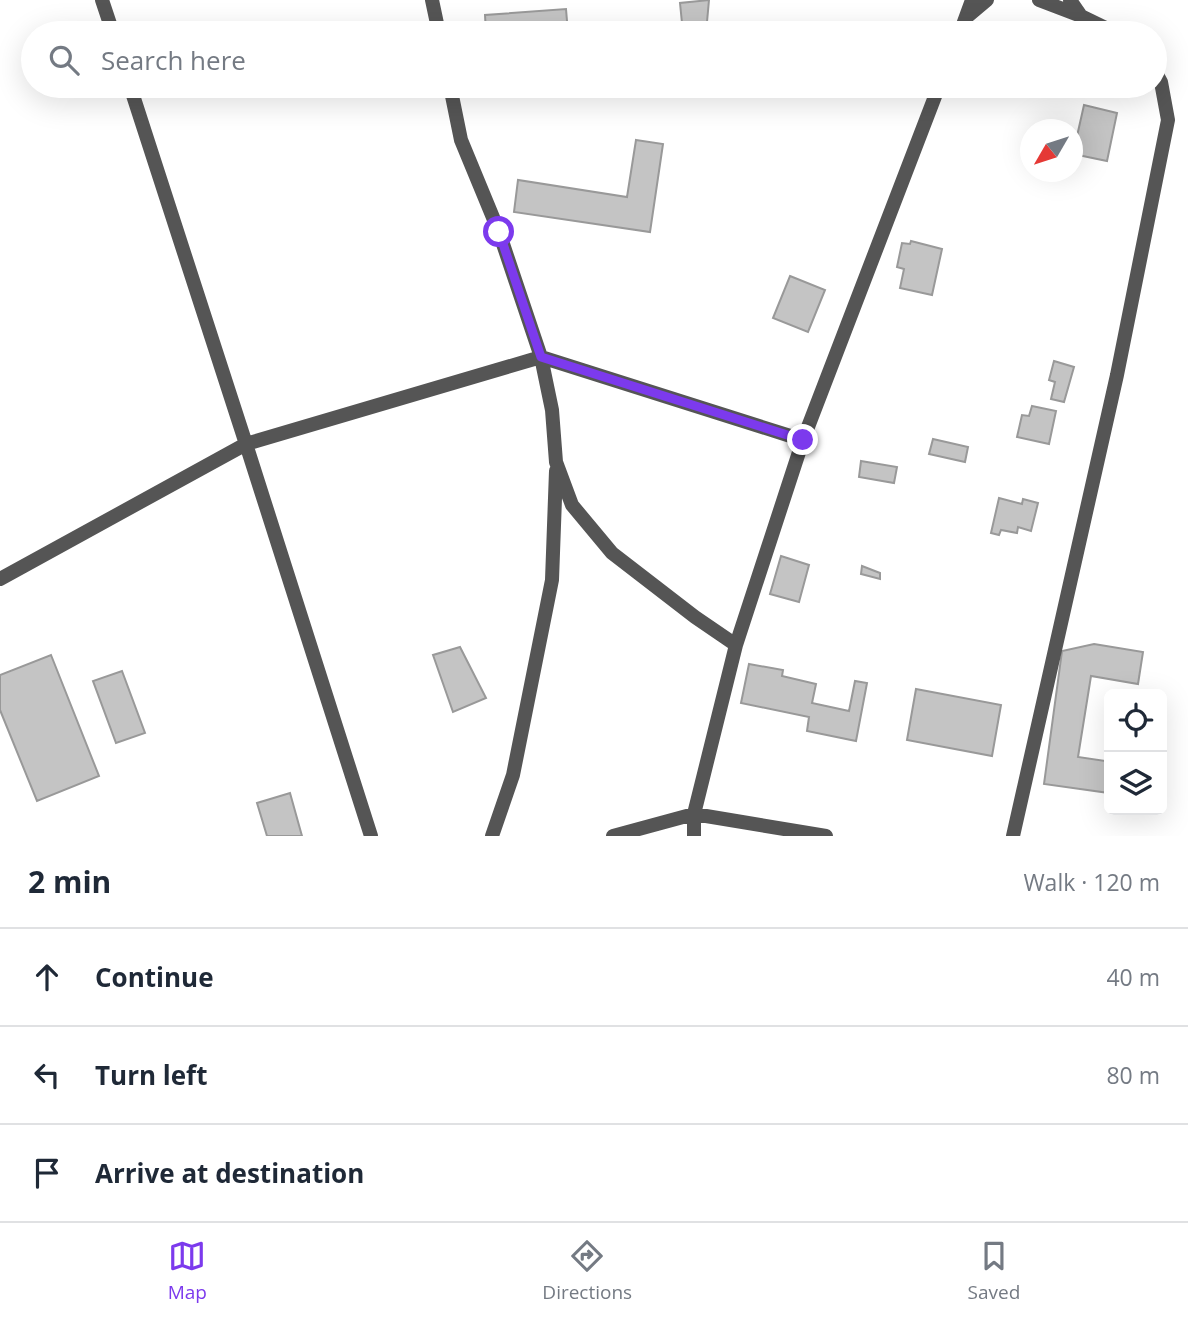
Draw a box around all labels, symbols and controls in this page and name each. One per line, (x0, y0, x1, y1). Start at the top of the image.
search box (21, 21, 1167, 98)
icon: search (45, 41, 83, 79)
text: Search here (101, 42, 246, 78)
north arrow (1020, 119, 1083, 182)
route start (483, 216, 514, 247)
route end (787, 424, 818, 455)
map controls (1104, 689, 1167, 815)
button: locate (1104, 689, 1167, 752)
button: layers (1104, 752, 1167, 815)
text: 2 min (28, 861, 111, 902)
text: Walk · 120 m (1023, 866, 1160, 898)
icon: ahead (28, 958, 66, 996)
text: Continue (95, 959, 214, 995)
text: 40 m (1106, 961, 1160, 993)
icon: left (28, 1056, 66, 1094)
text: Turn left (95, 1057, 207, 1093)
text: 80 m (1106, 1059, 1160, 1091)
icon: arrive (28, 1154, 66, 1192)
text: Arrive at destination (95, 1155, 364, 1191)
tab: Map (168, 1237, 207, 1305)
tab: Directions (542, 1237, 632, 1305)
tab: Saved (968, 1237, 1020, 1305)

